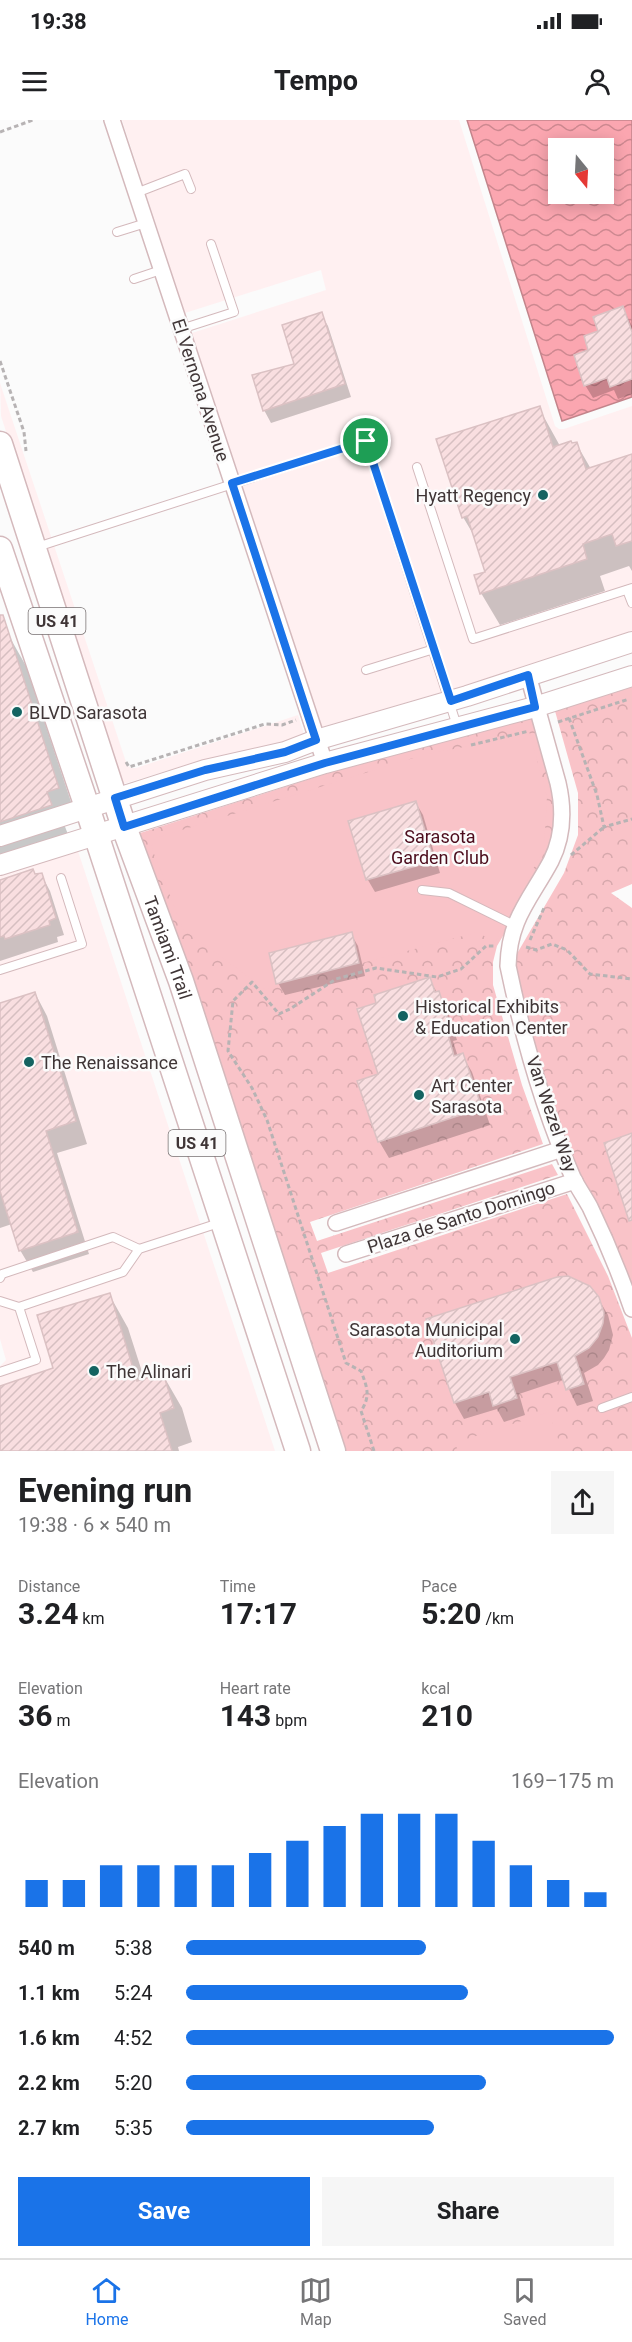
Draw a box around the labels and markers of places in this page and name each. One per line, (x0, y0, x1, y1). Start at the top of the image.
pin (340, 415, 391, 466)
place label: Hyatt Regency (416, 485, 531, 506)
marker: Hyatt Regency (536, 488, 550, 502)
place label: BLVD Sarasota (29, 702, 147, 723)
marker: BLVD Sarasota (10, 705, 24, 719)
place label: Historical Exhibits & Education Center (415, 996, 568, 1038)
marker: Historical Exhibits & Education Center (396, 1009, 410, 1023)
place label: The Renaissance (41, 1052, 178, 1073)
marker: The Renaissance (22, 1055, 36, 1069)
place label: Art Center Sarasota (431, 1075, 512, 1117)
marker: Art Center Sarasota (412, 1088, 426, 1102)
place label: Sarasota Municipal Auditorium (349, 1319, 503, 1361)
marker: Sarasota Municipal Auditorium (508, 1332, 522, 1346)
place label: The Alinari (106, 1361, 191, 1382)
marker: The Alinari (87, 1364, 101, 1378)

